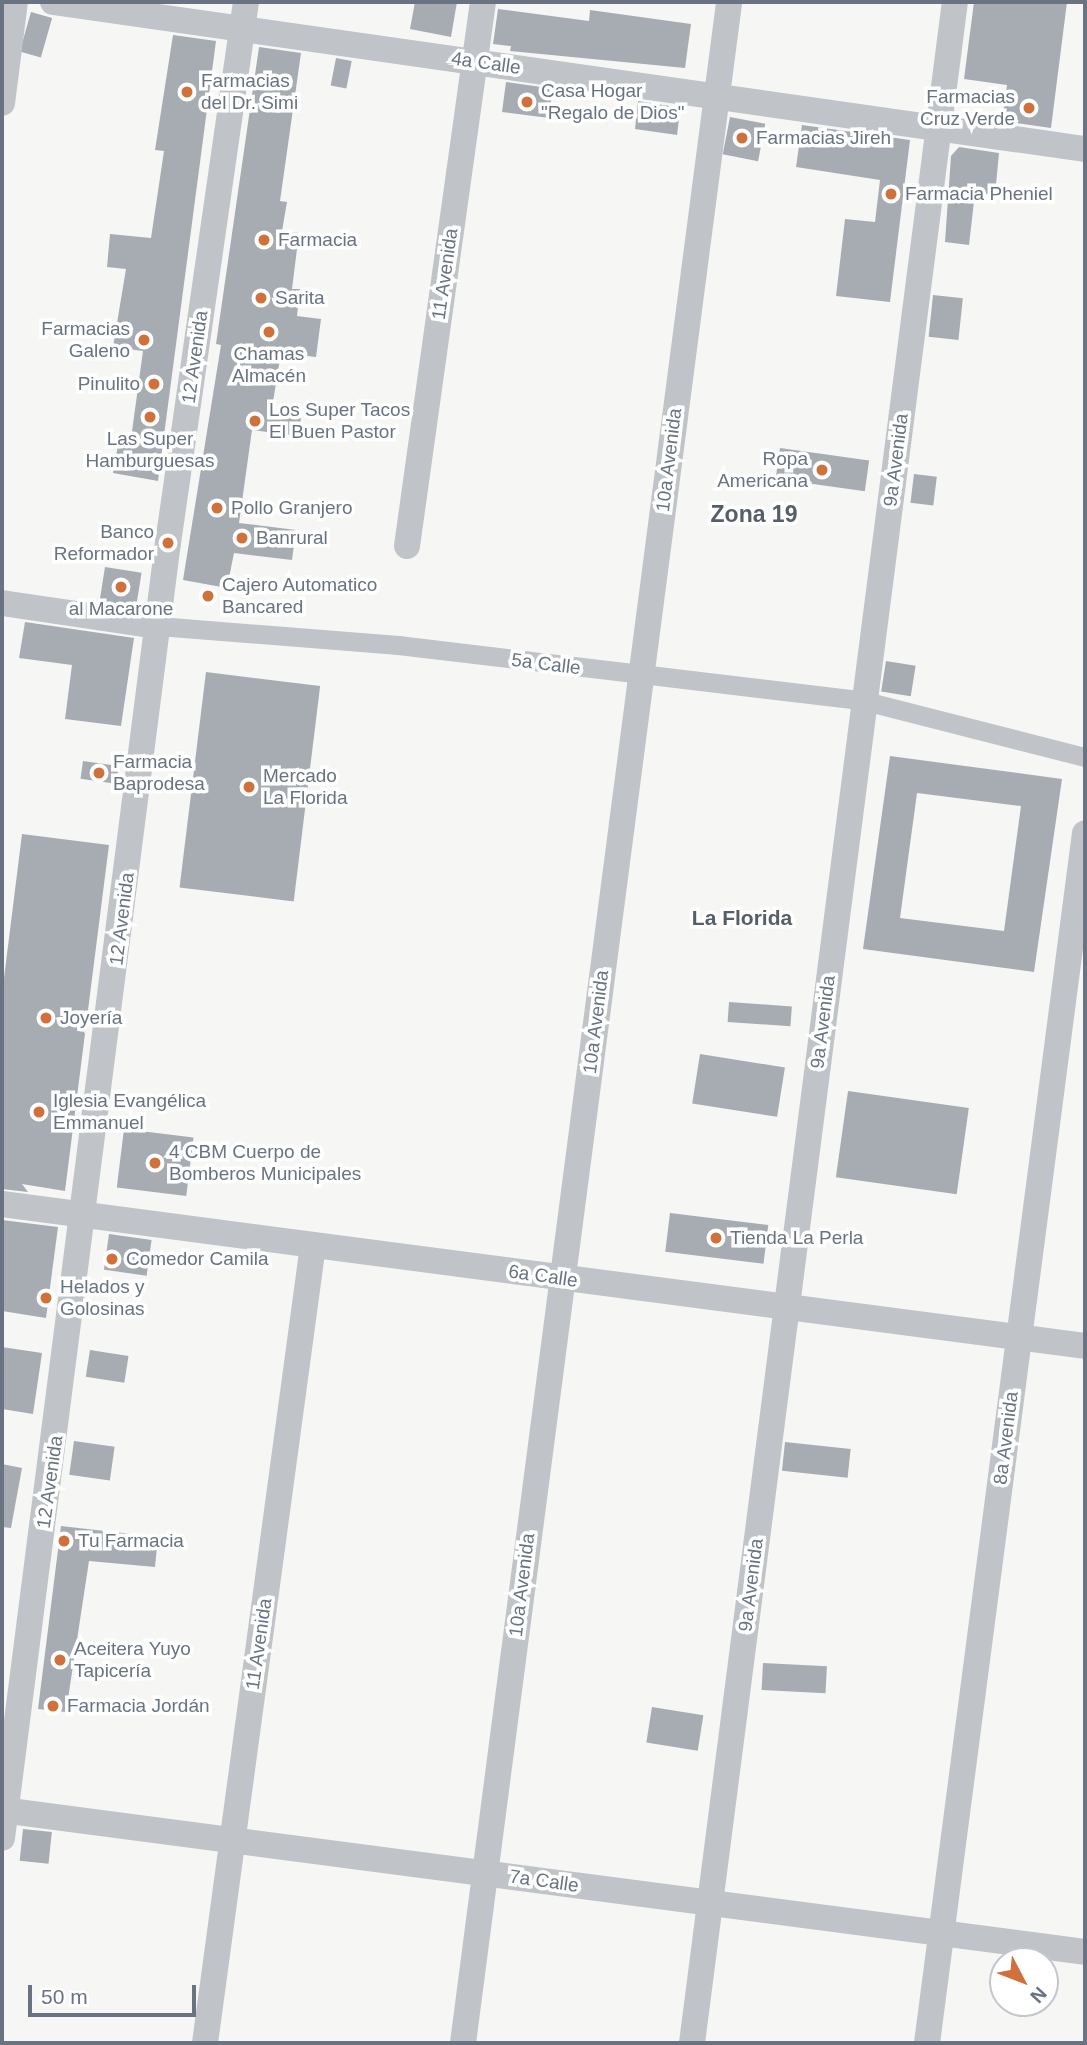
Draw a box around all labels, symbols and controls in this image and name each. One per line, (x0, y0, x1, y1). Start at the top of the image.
street label: 4a Calle (450, 47, 522, 79)
place label: Farmacias del Dr. Simi (201, 70, 298, 114)
place label: Casa Hogar "Regalo de Dios" (541, 80, 684, 124)
marker: Farmacias del Dr. Simi (179, 84, 195, 100)
place label: Farmacias Cruz Verde (920, 86, 1015, 130)
marker: Casa Hogar "Regalo de Dios" (519, 94, 535, 110)
marker: Farmacias Cruz Verde (1021, 100, 1037, 116)
place label: Farmacias Jireh (756, 127, 891, 149)
marker: Farmacias Jireh (734, 130, 750, 146)
place label: Farmacia Pheniel (905, 183, 1053, 205)
marker: Farmacia Pheniel (883, 186, 899, 202)
street label: 11 Avenida (427, 226, 463, 322)
place label: Farmacia (278, 229, 357, 251)
marker: Farmacia (256, 232, 272, 248)
place label: Sarita (275, 287, 325, 309)
marker: Sarita (253, 290, 269, 306)
street label: 12 Avenida (177, 309, 213, 405)
place label: Farmacias Galeno (41, 318, 130, 362)
marker: Chamas Almacén (261, 324, 277, 340)
marker: Farmacias Galeno (136, 332, 152, 348)
place label: Chamas Almacén (232, 343, 306, 387)
place label: Pinulito (78, 373, 140, 395)
marker: Pinulito (146, 376, 162, 392)
place label: Los Super Tacos El Buen Pastor (269, 399, 411, 443)
street label: 10a Avenida (651, 406, 687, 514)
marker: Las Super Hamburguesas (142, 409, 158, 425)
street label: 9a Avenida (879, 412, 913, 508)
marker: Los Super Tacos El Buen Pastor (247, 413, 263, 429)
place label: Las Super Hamburguesas (86, 428, 214, 472)
place label: Ropa Americana (717, 448, 808, 492)
marker: Ropa Americana (814, 462, 830, 478)
place label: Pollo Granjero (231, 497, 352, 519)
marker: Pollo Granjero (209, 500, 225, 516)
district label: Zona 19 (711, 500, 797, 528)
place label: Banco Reformador (54, 521, 154, 565)
place label: Banrural (256, 527, 328, 549)
marker: Banrural (234, 530, 250, 546)
marker: Banco Reformador (160, 535, 176, 551)
place label: Cajero Automatico Bancared (222, 574, 378, 618)
marker: al Macarone (113, 579, 129, 595)
marker: Cajero Automatico Bancared (200, 588, 216, 604)
place label: al Macarone (69, 598, 173, 620)
street label: 5a Calle (510, 648, 582, 680)
place label: Farmacia Baprodesa (113, 751, 205, 795)
marker: Farmacia Baprodesa (91, 765, 107, 781)
place label: Mercado La Florida (263, 765, 347, 809)
marker: Mercado La Florida (241, 779, 257, 795)
street label: 12 Avenida (105, 871, 139, 967)
district label: La Florida (692, 905, 792, 931)
street label: 10a Avenida (578, 968, 614, 1076)
street label: 9a Avenida (806, 974, 840, 1070)
place label: Joyería (60, 1007, 122, 1029)
marker: Joyería (38, 1010, 54, 1026)
place label: Iglesia Evangélica Emmanuel (53, 1090, 206, 1134)
marker: Iglesia Evangélica Emmanuel (31, 1104, 47, 1120)
place label: 4 CBM Cuerpo de Bomberos Municipales (169, 1141, 361, 1185)
marker: 4 CBM Cuerpo de Bomberos Municipales (147, 1155, 163, 1171)
place label: Tienda La Perla (730, 1227, 863, 1249)
marker: Tienda La Perla (708, 1230, 724, 1246)
place label: Comedor Camila (126, 1248, 269, 1270)
marker: Comedor Camila (104, 1251, 120, 1267)
street label: 6a Calle (507, 1260, 579, 1292)
place label: Helados y Golosinas (60, 1276, 144, 1320)
marker: Helados y Golosinas (38, 1290, 54, 1306)
street label: 8a Avenida (989, 1390, 1023, 1486)
street label: 12 Avenida (32, 1434, 68, 1530)
place label: Tu Farmacia (78, 1530, 184, 1552)
street label: 10a Avenida (504, 1531, 540, 1639)
marker: Tu Farmacia (56, 1533, 72, 1549)
street label: 9a Avenida (734, 1537, 768, 1633)
street label: 11 Avenida (241, 1596, 277, 1692)
place label: Aceitera Yuyo Tapicería (74, 1638, 191, 1682)
marker: Aceitera Yuyo Tapicería (52, 1652, 68, 1668)
place label: Farmacia Jordán (67, 1695, 210, 1717)
marker: Farmacia Jordán (45, 1698, 61, 1714)
street label: 7a Calle (508, 1865, 580, 1897)
north arrow (989, 1947, 1059, 2017)
scale bar (32, 1972, 200, 2016)
text: N (1026, 1983, 1051, 2007)
text: 50 m (41, 1985, 88, 2008)

